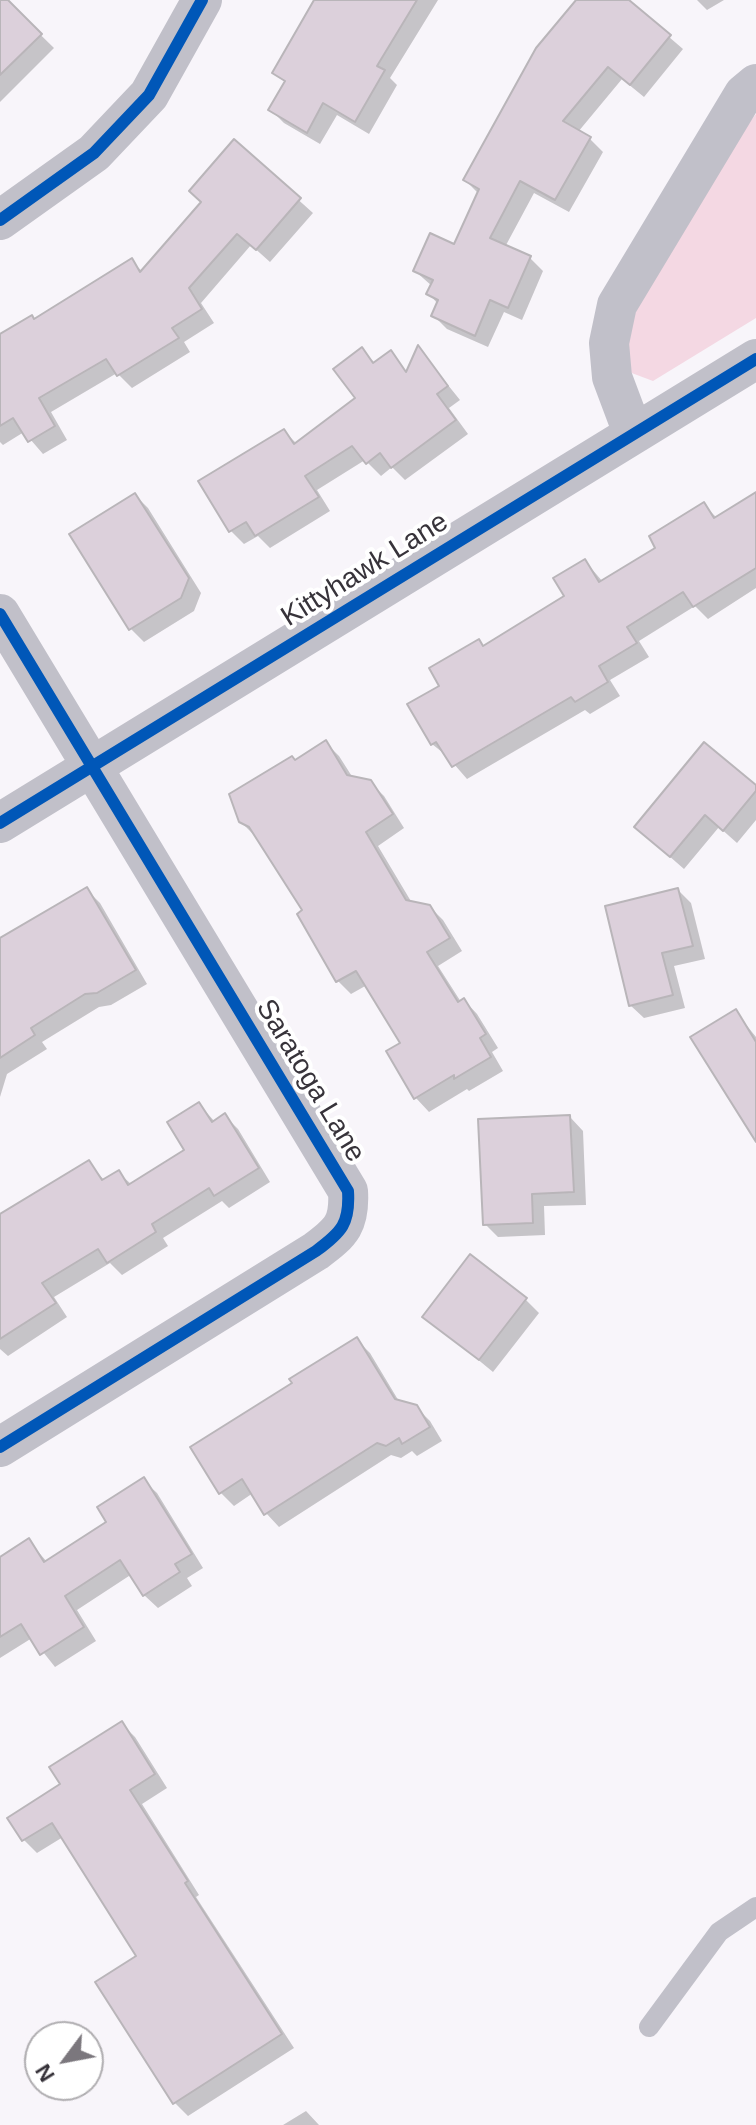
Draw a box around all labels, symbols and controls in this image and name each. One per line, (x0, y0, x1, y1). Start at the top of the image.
street label: Kittyhawk Lane (276, 505, 454, 635)
street label: Saratoga Lane (248, 994, 372, 1168)
north arrow (24, 2021, 104, 2101)
text: N (30, 2060, 60, 2086)

